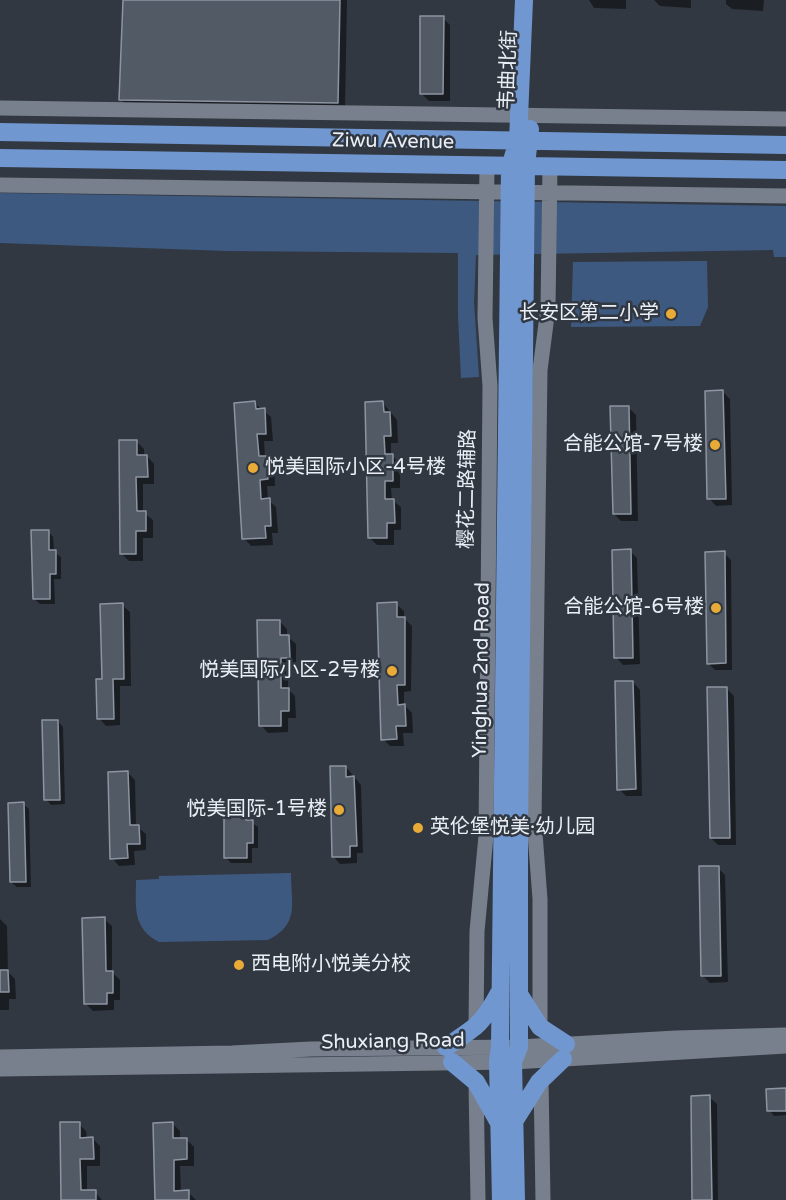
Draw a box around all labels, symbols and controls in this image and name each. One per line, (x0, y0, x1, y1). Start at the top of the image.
street label: 韦曲北街 (496, 30, 522, 110)
street label: Ziwu Avenue (332, 129, 454, 155)
place label: 长安区第二小学 (519, 302, 659, 326)
marker: 长安区第二小学 (664, 307, 678, 321)
street label: 樱花二路辅路 (455, 429, 481, 549)
place label: 合能公馆-7号楼 (563, 433, 703, 457)
marker: 合能公馆-7号楼 (708, 438, 722, 452)
place label: 悦美国际小区-4号楼 (265, 456, 446, 480)
marker: 悦美国际小区-4号楼 (246, 461, 260, 475)
street label: Yinghua 2nd Road (468, 582, 496, 758)
place label: 合能公馆-6号楼 (563, 596, 704, 620)
marker: 合能公馆-6号楼 (709, 601, 723, 615)
place label: 悦美国际小区-2号楼 (199, 659, 380, 683)
marker: 悦美国际小区-2号楼 (385, 664, 399, 678)
place label: 悦美国际-1号楼 (186, 798, 327, 822)
marker: 悦美国际-1号楼 (332, 803, 346, 817)
place label: 英伦堡悦美·幼儿园 (430, 816, 595, 840)
marker: 英伦堡悦美·幼儿园 (411, 821, 425, 835)
place label: 西电附小悦美分校 (251, 953, 411, 977)
marker: 西电附小悦美分校 (232, 958, 246, 972)
street label: Shuxiang Road (321, 1029, 465, 1055)

